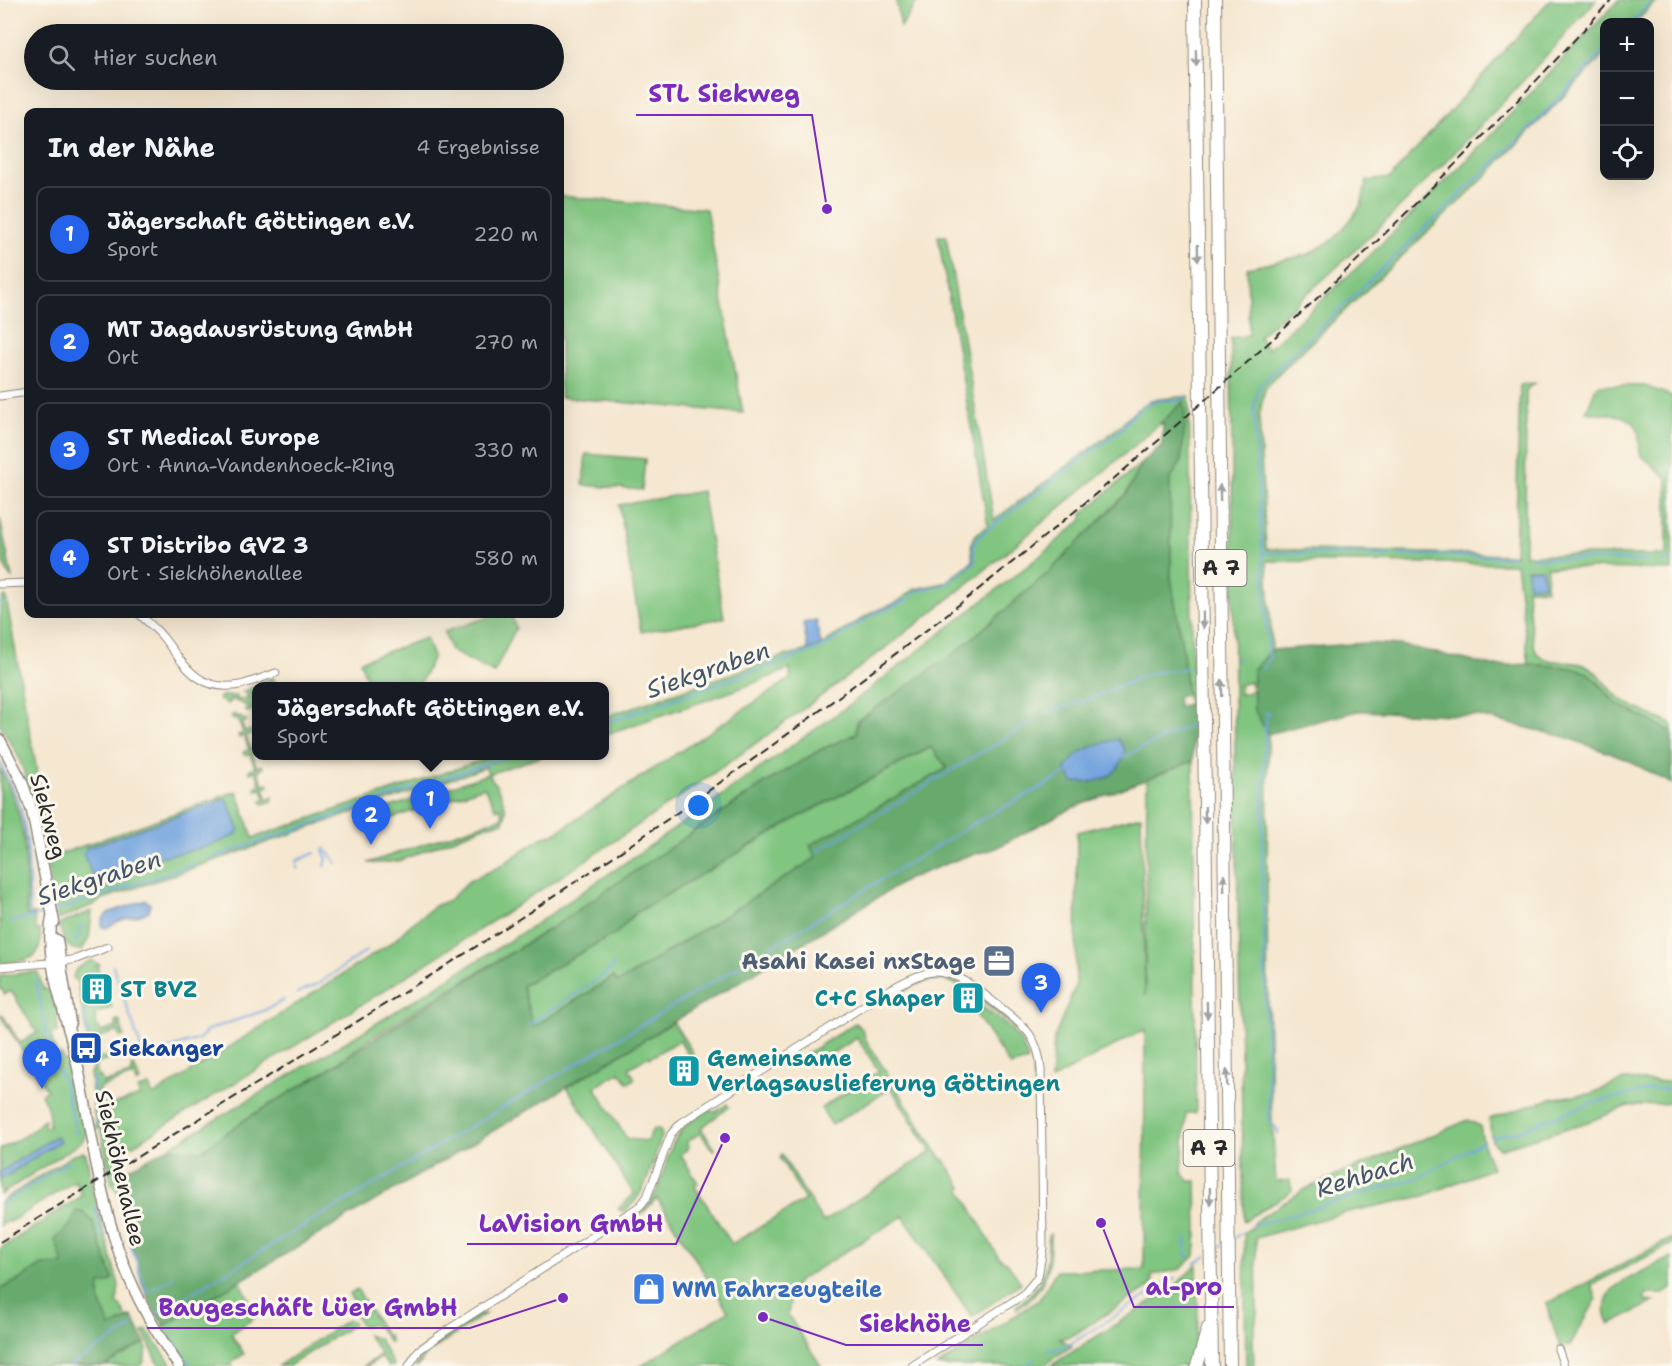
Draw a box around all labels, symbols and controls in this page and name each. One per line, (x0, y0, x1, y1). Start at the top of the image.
map controls (1600, 18, 1654, 180)
button: + (1600, 18, 1654, 72)
search box (24, 24, 564, 90)
icon: search (45, 41, 78, 74)
text: Hier suchen (93, 43, 218, 72)
one-way arrow (1191, 49, 1201, 68)
button: − (1600, 72, 1654, 126)
callout: STL Siekweg (636, 73, 812, 115)
text: STL Siekweg (648, 78, 800, 110)
button: locate (1600, 126, 1654, 180)
text: In der Nähe (48, 130, 215, 165)
text: 4 Ergebnisse (416, 134, 540, 160)
text: Jägerschaft Göttingen e.V. (107, 207, 415, 236)
text: 1 (65, 221, 74, 247)
text: 220 m (474, 221, 538, 247)
text: Sport (107, 236, 158, 262)
one-way arrow (1194, 244, 1203, 263)
text: MT Jagdausrüstung GmbH (107, 315, 413, 344)
text: 2 (63, 329, 77, 355)
text: 270 m (474, 329, 538, 355)
text: Ort (107, 344, 139, 370)
text: ST Medical Europe (107, 423, 320, 452)
text: 3 (63, 437, 77, 463)
text: 330 m (474, 437, 538, 463)
text: Ort · Anna-Vandenhoeck-Ring (107, 452, 395, 478)
one-way arrow (1215, 484, 1225, 503)
text: ST Distribo GVZ 3 (107, 531, 308, 560)
text: 4 (63, 545, 77, 571)
text: 580 m (475, 545, 538, 571)
road number: A 7 (1196, 550, 1246, 586)
text: Ort · Siekhöhenallee (107, 560, 303, 586)
one-way arrow (1198, 610, 1208, 629)
water label: Siekgraben (642, 634, 774, 706)
one-way arrow (1217, 679, 1227, 698)
popup (252, 682, 609, 760)
text: Jägerschaft Göttingen e.V. (277, 694, 584, 723)
text: Sport (277, 723, 328, 749)
street label: Siekweg (23, 770, 74, 862)
pin: 1 (410, 780, 450, 829)
your location (684, 791, 713, 820)
pin: 2 (352, 796, 391, 845)
one-way arrow (1200, 805, 1210, 824)
water label: Siekgraben (33, 843, 165, 913)
one-way arrow (1219, 873, 1229, 892)
office icon: Asahi Kasei nxStage (981, 943, 1017, 979)
place label: Asahi Kasei nxStage (742, 947, 976, 976)
pin: 3 (1022, 964, 1060, 1013)
building icon: ST BVZ (79, 971, 115, 1007)
place label: ST BVZ (120, 975, 197, 1004)
building icon: C+C Shaper (950, 980, 986, 1016)
place label: C+C Shaper (815, 984, 945, 1013)
one-way arrow (1202, 1000, 1212, 1019)
bus stop icon: Siekanger (68, 1030, 104, 1066)
place label: Siekanger (109, 1034, 224, 1063)
pin: 4 (22, 1040, 62, 1089)
place label: Gemeinsame Verlagsauslieferung Göttingen (707, 1044, 1060, 1098)
building icon: Gemeinsame Verlagsauslieferung Göttingen (666, 1053, 702, 1089)
one-way arrow (1222, 1068, 1231, 1087)
street label: Siekhöhenallee (88, 1087, 153, 1249)
road number: A 7 (1184, 1130, 1234, 1166)
water label: Rehbach (1312, 1145, 1418, 1205)
one-way arrow (1205, 1186, 1214, 1205)
callout: LaVision GmbH (467, 1202, 676, 1244)
text: LaVision GmbH (479, 1208, 663, 1240)
callout: al-pro (1134, 1265, 1234, 1307)
shop icon: WM Fahrzeugteile (631, 1271, 667, 1307)
text: al-pro (1146, 1271, 1222, 1303)
place label: WM Fahrzeugteile (672, 1275, 882, 1304)
callout: Baugeschäft Lüer GmbH (147, 1286, 470, 1328)
text: Baugeschäft Lüer GmbH (159, 1292, 457, 1324)
callout: Siekhöhe (846, 1303, 983, 1345)
text: Siekhöhe (859, 1308, 971, 1340)

